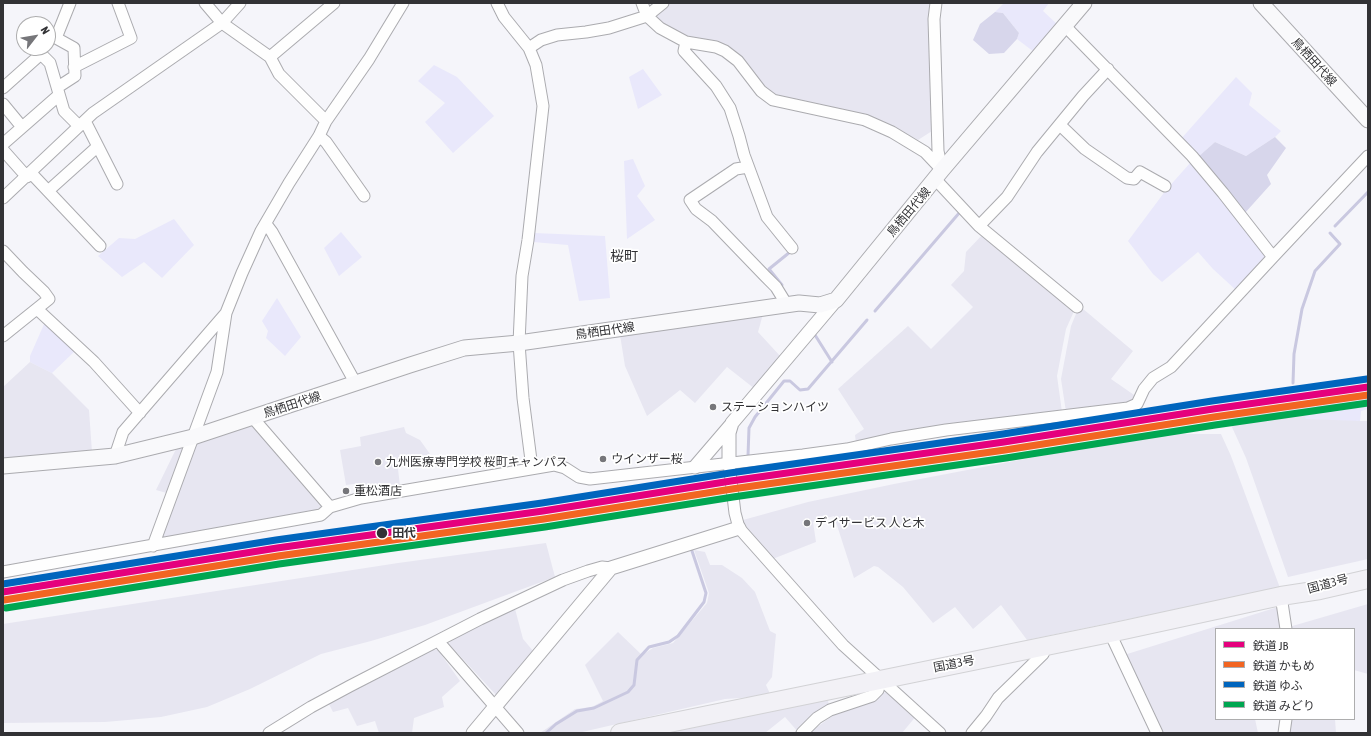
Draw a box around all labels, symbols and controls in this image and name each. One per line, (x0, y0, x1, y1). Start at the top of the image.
north arrow (16, 16, 56, 56)
text: N (39, 24, 52, 36)
street label: 鳥栖田代線 (1289, 35, 1339, 89)
street label: 鳥栖田代線 (884, 184, 934, 240)
district label: 桜町 (610, 249, 638, 265)
street label: 鳥栖田代線 (574, 320, 636, 342)
street label: 鳥栖田代線 (261, 389, 323, 421)
place label: ステーションハイツ (721, 400, 829, 414)
marker: ステーションハイツ (708, 402, 718, 412)
place label: ウインザー桜 (611, 452, 683, 466)
marker: ウインザー桜 (598, 454, 608, 464)
place label: 九州医療専門学校 桜町キャンパス (386, 455, 568, 469)
marker: 九州医療専門学校 桜町キャンパス (373, 457, 383, 467)
place label: 重松酒店 (354, 484, 402, 498)
marker: 重松酒店 (341, 486, 351, 496)
place label: デイサービス 人と木 (815, 516, 925, 530)
marker: デイサービス 人と木 (802, 518, 812, 528)
marker: 田代 (375, 526, 389, 540)
place label: 田代 (392, 526, 416, 540)
street label: 国道3号 (1306, 572, 1350, 596)
legend (1215, 628, 1355, 720)
text: 鉄道 JB (1253, 639, 1288, 653)
street label: 国道3号 (932, 653, 976, 675)
text: 鉄道 かもめ (1253, 659, 1315, 673)
text: 鉄道 ゆふ (1253, 679, 1302, 693)
text: 鉄道 みどり (1253, 699, 1315, 713)

